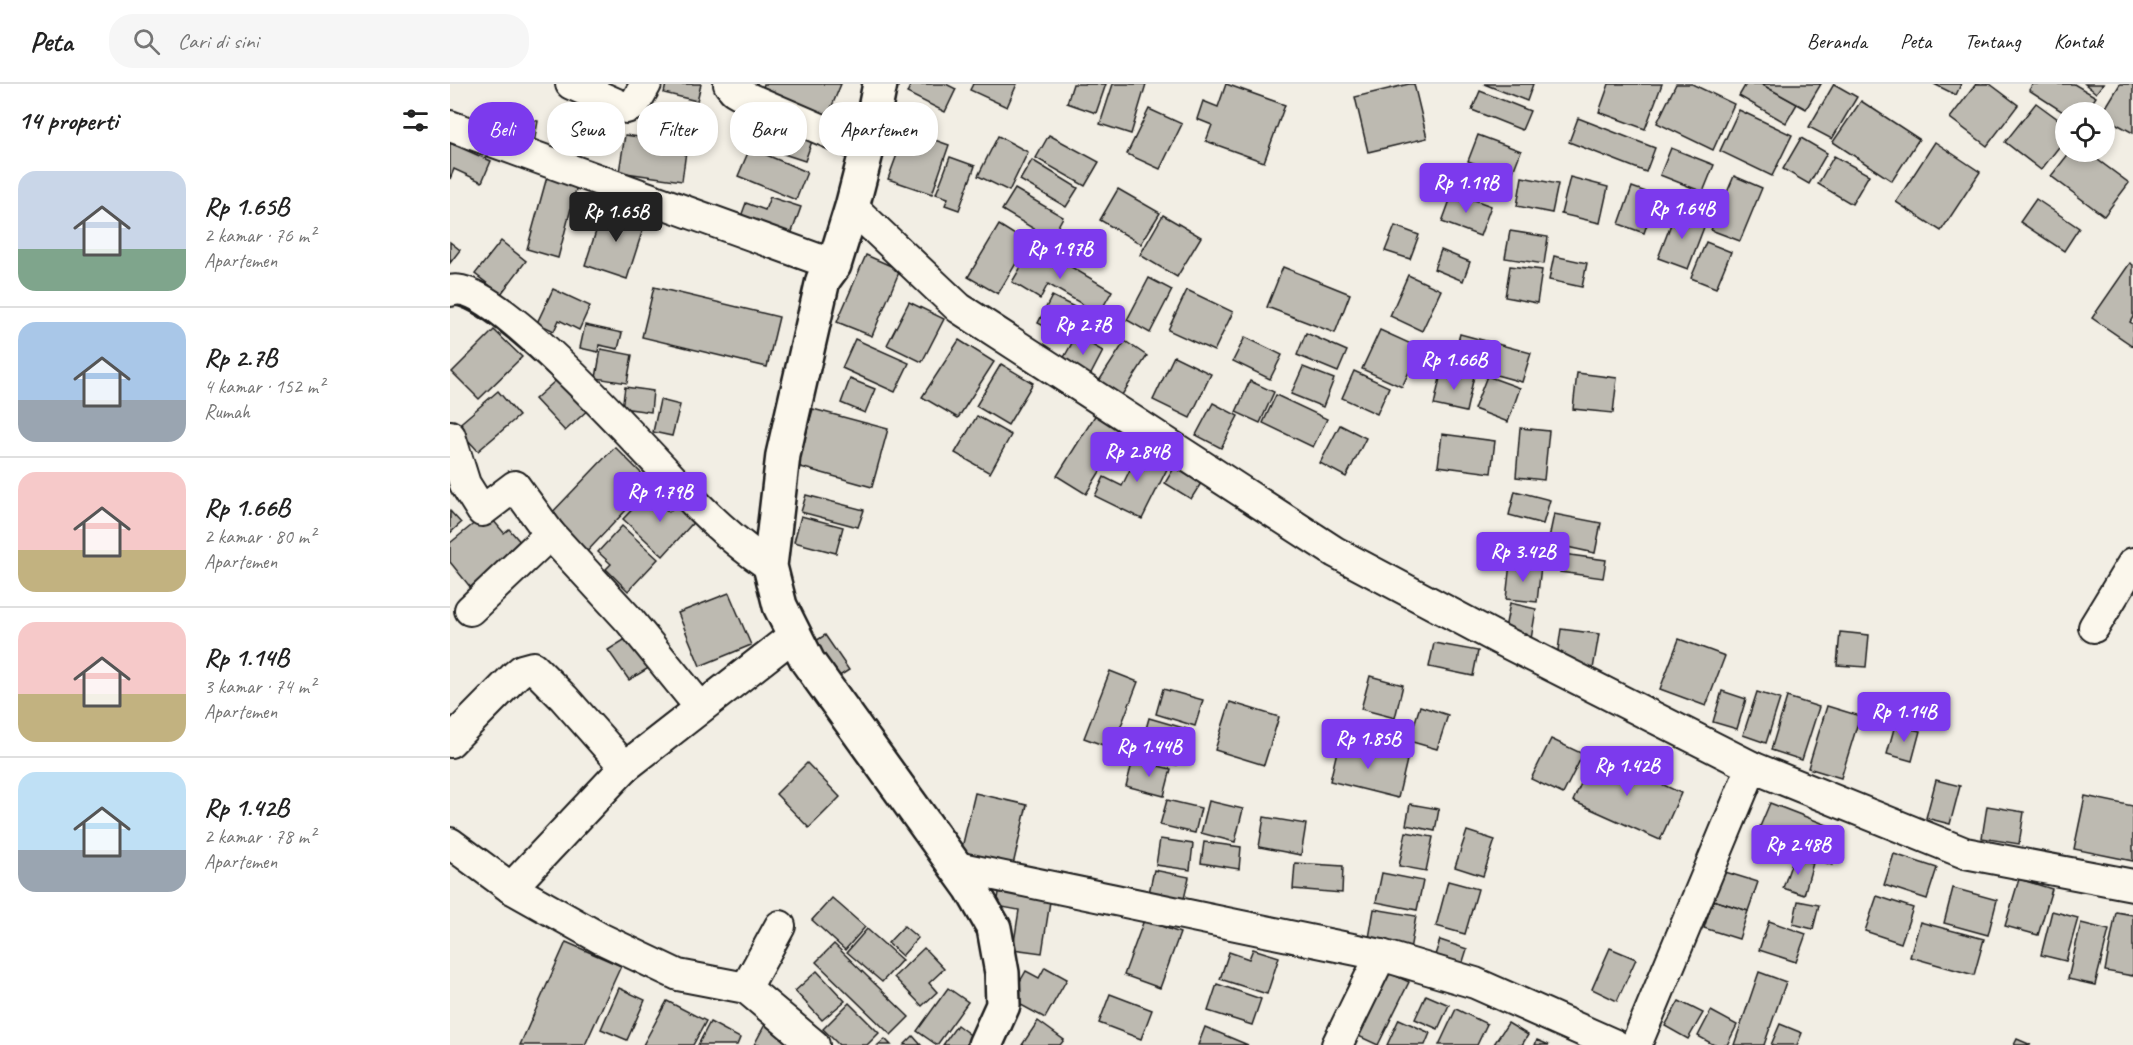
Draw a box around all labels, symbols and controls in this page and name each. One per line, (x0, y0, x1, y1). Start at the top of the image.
search box (109, 14, 529, 68)
text: Peta (30, 24, 73, 59)
icon: search (130, 25, 163, 58)
text: Cari di sini (178, 27, 259, 55)
text: Beranda (1807, 28, 1867, 54)
text: Peta (1900, 28, 1931, 54)
text: Tentang (1964, 28, 2021, 54)
text: Kontak (2054, 28, 2103, 54)
chip: Beli (468, 102, 535, 156)
chip: Sewa (547, 102, 625, 156)
chip: Filter (637, 102, 718, 156)
chip: Baru (730, 102, 807, 156)
chip: Apartemen (819, 102, 938, 156)
map controls (2055, 102, 2115, 162)
button: locate (2055, 102, 2115, 162)
text: 14 properti (18, 104, 118, 137)
icon: filters (399, 104, 432, 137)
pin: Rp 1.19B (1404, 163, 1528, 214)
text: Rp 1.19B (1434, 170, 1498, 195)
pin: Rp 1.64B (1620, 189, 1744, 240)
text: Rp 1.65B (204, 190, 289, 223)
pin: Rp 1.65B (554, 192, 678, 243)
icon: home (66, 195, 138, 267)
text: Rp 1.64B (1649, 196, 1715, 221)
text: Rp 1.65B (583, 199, 649, 224)
text: 2 kamar · 76 m² (204, 223, 315, 248)
pin: Rp 1.97B (998, 229, 1122, 280)
text: Rp 1.97B (1028, 236, 1092, 261)
text: Apartemen (204, 248, 277, 273)
pin: Rp 2.7B (1028, 305, 1138, 356)
text: Rp 2.7B (1055, 312, 1111, 337)
pin: Rp 1.66B (1392, 340, 1516, 391)
text: Rp 2.7B (204, 341, 277, 374)
icon: home (66, 346, 138, 418)
text: Rp 1.66B (1421, 347, 1487, 372)
text: 4 kamar · 152 m² (204, 374, 324, 399)
text: Rumah (204, 399, 250, 424)
pin: Rp 2.84B (1075, 432, 1199, 483)
text: Rp 2.84B (1104, 439, 1170, 464)
pin: Rp 1.79B (598, 472, 722, 523)
text: Rp 1.79B (628, 479, 692, 504)
text: Rp 1.66B (204, 491, 290, 524)
icon: home (66, 496, 138, 568)
text: 2 kamar · 80 m² (204, 524, 315, 549)
pin: Rp 3.42B (1461, 532, 1585, 583)
text: Rp 3.42B (1490, 539, 1556, 564)
text: Apartemen (204, 549, 277, 574)
text: Rp 1.14B (204, 641, 289, 674)
icon: home (66, 646, 138, 718)
text: 3 kamar · 74 m² (204, 674, 315, 699)
pin: Rp 1.14B (1842, 692, 1966, 743)
text: Apartemen (204, 699, 277, 724)
text: Rp 1.14B (1871, 699, 1937, 724)
pin: Rp 1.85B (1306, 719, 1430, 770)
text: Rp 1.85B (1336, 726, 1400, 751)
pin: Rp 1.44B (1087, 727, 1211, 778)
text: Rp 1.44B (1116, 734, 1182, 759)
pin: Rp 1.42B (1565, 746, 1689, 797)
text: Rp 1.42B (1594, 753, 1660, 778)
text: Rp 1.42B (204, 791, 289, 824)
icon: home (66, 796, 138, 868)
text: 2 kamar · 78 m² (204, 824, 315, 849)
pin: Rp 2.48B (1736, 825, 1860, 876)
text: Rp 2.48B (1765, 832, 1831, 857)
text: Apartemen (204, 849, 277, 874)

